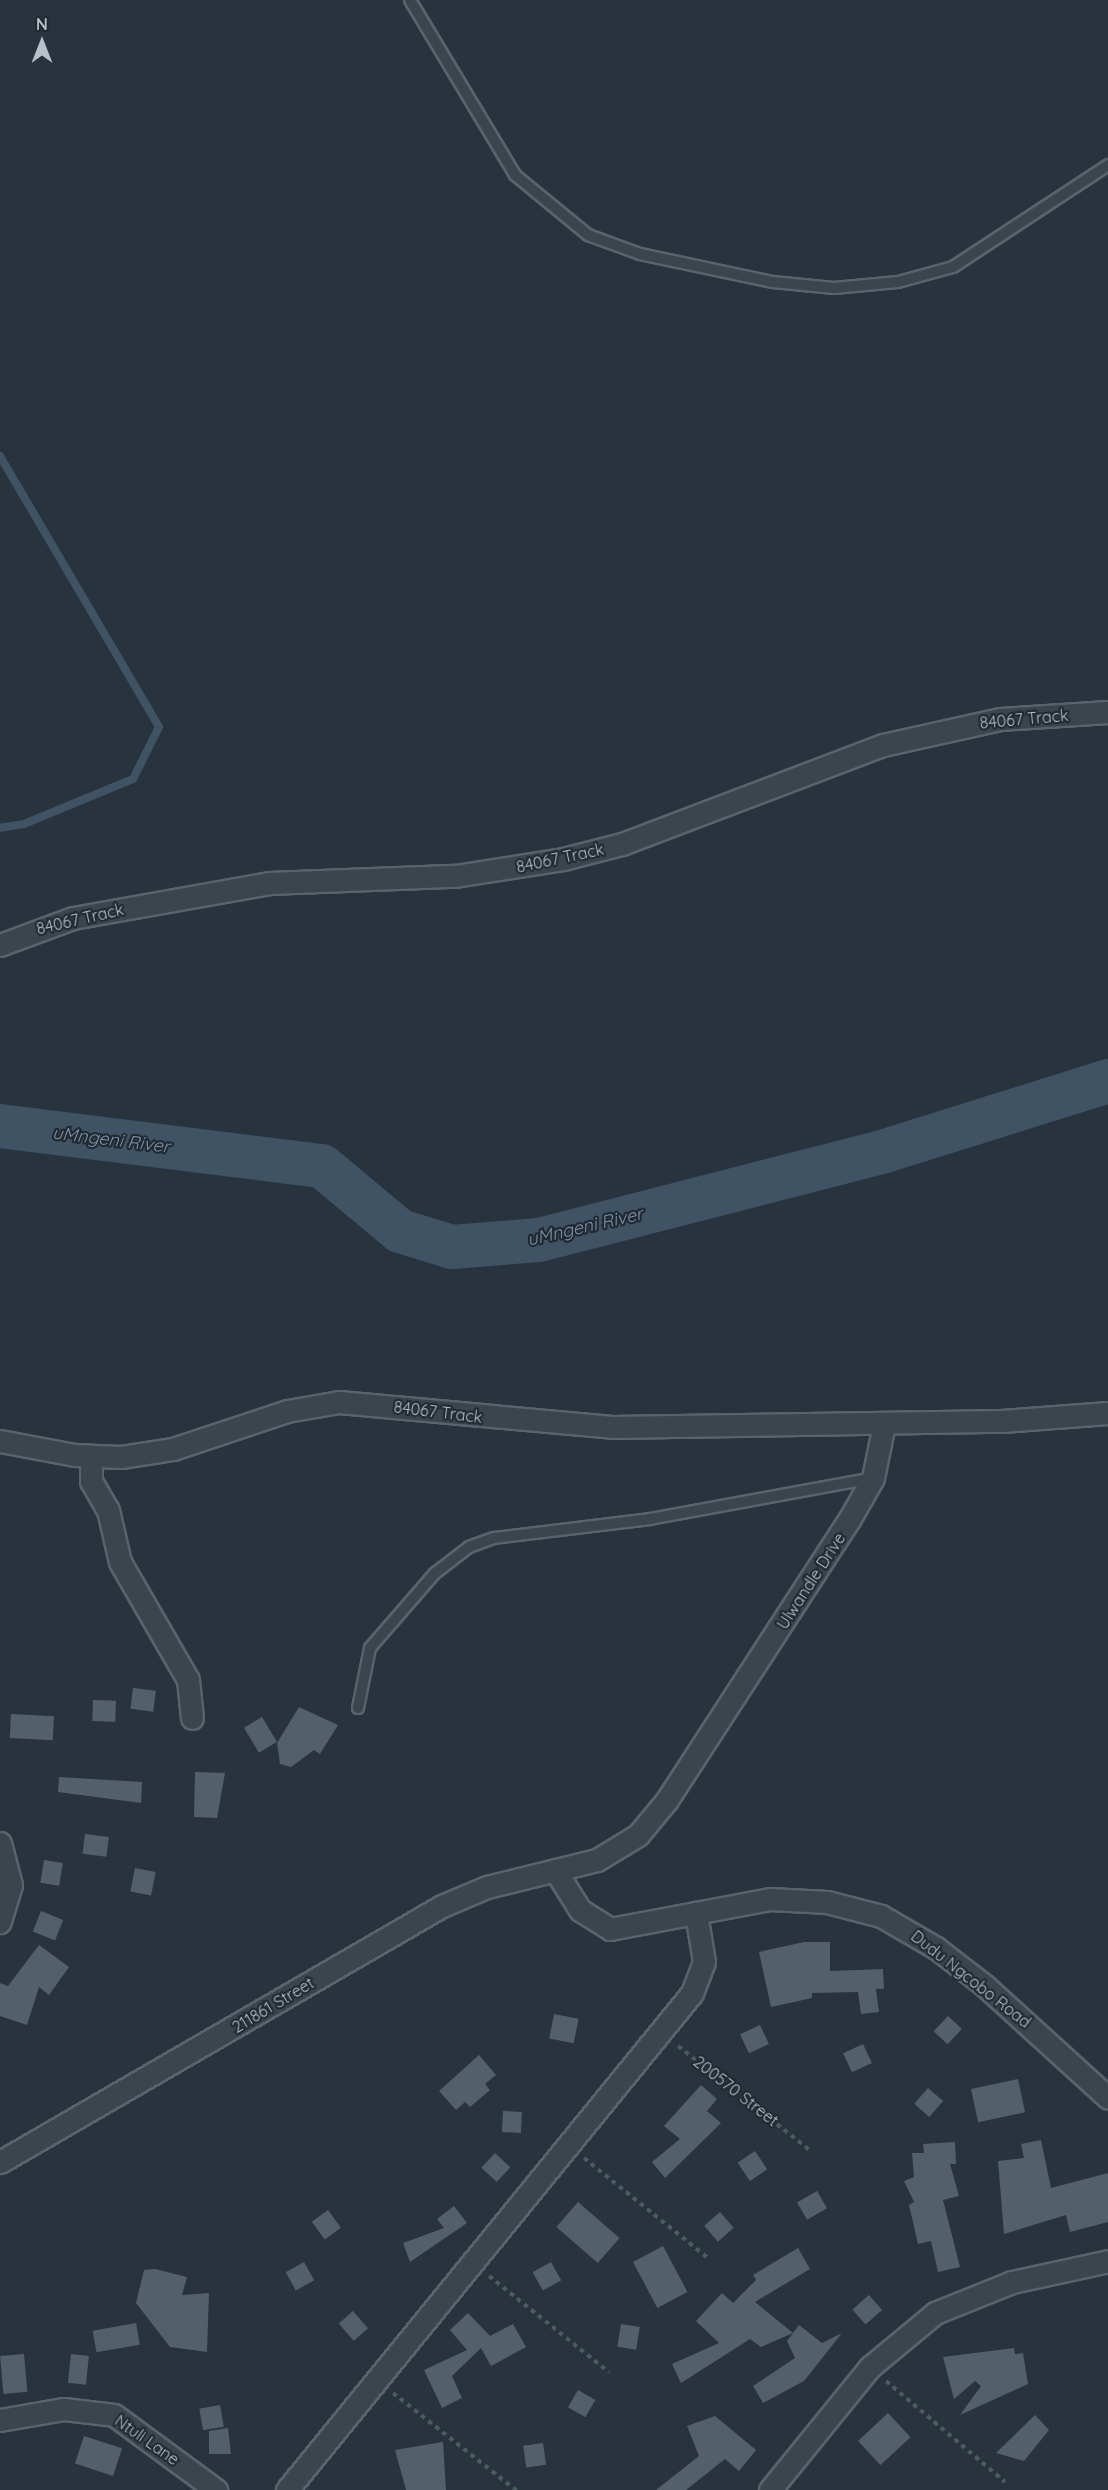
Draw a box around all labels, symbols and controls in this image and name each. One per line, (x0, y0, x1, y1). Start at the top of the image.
north arrow (12, 12, 72, 72)
text: N (36, 14, 48, 34)
street label: 84067 Track (979, 706, 1069, 732)
street label: 84067 Track (514, 839, 606, 877)
street label: 84067 Track (34, 900, 126, 938)
water label: uMngeni River (51, 1122, 171, 1158)
water label: uMngeni River (525, 1203, 645, 1251)
street label: 84067 Track (393, 1397, 483, 1427)
street label: Ulwandle Drive (773, 1529, 849, 1633)
street label: Dudu Ngcobo Road (907, 1926, 1035, 2032)
street label: 211861 Street (229, 1973, 317, 2037)
street label: 200570 Street (690, 2052, 782, 2130)
street label: Ntuli Lane (111, 2411, 183, 2469)

